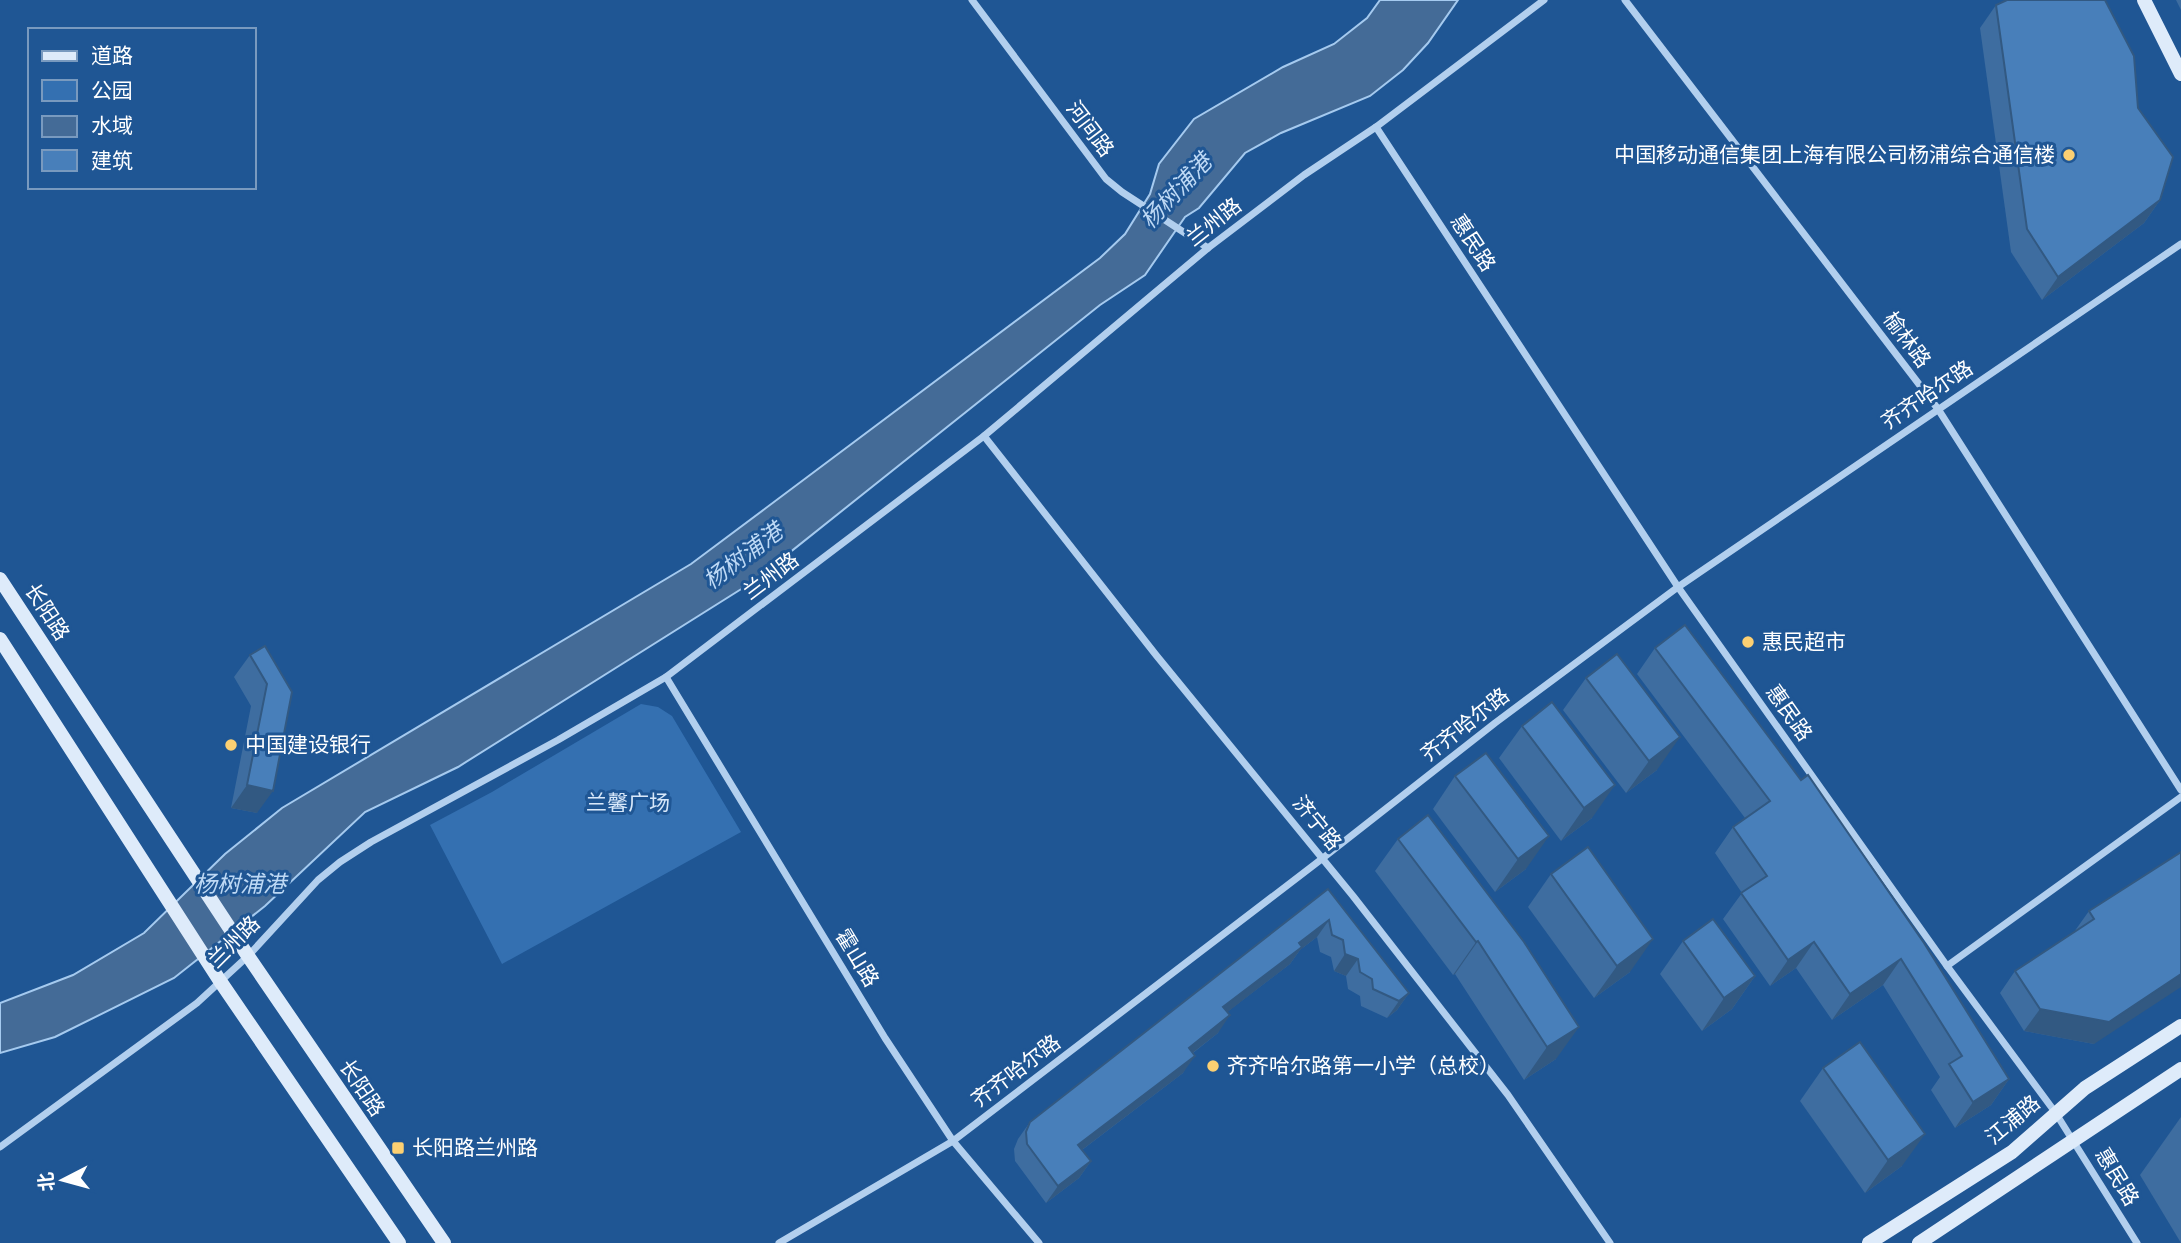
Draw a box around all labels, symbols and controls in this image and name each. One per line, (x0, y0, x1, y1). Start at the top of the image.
legend (28, 28, 256, 189)
text: 道路 (91, 44, 133, 69)
text: 公园 (91, 79, 133, 104)
street label: 河间路 (1061, 97, 1119, 162)
text: 水域 (91, 114, 133, 139)
place label: 中国移动通信集团上海有限公司杨浦综合通信楼 (1614, 143, 2055, 168)
water label: 杨树浦港 (1135, 146, 1220, 235)
marker: 中国移动通信集团上海有限公司杨浦综合通信楼 (2061, 147, 2077, 163)
text: 建筑 (91, 149, 133, 174)
street label: 兰州路 (1182, 193, 1247, 252)
street label: 惠民路 (1445, 210, 1500, 276)
street label: 榆林路 (1878, 308, 1936, 373)
street label: 齐齐哈尔路 (1877, 356, 1978, 435)
water label: 杨树浦港 (698, 516, 791, 596)
street label: 兰州路 (739, 547, 804, 605)
street label: 长阳路 (19, 579, 74, 645)
place label: 惠民超市 (1762, 630, 1846, 655)
marker: 惠民超市 (1740, 634, 1756, 650)
street label: 惠民路 (1760, 680, 1817, 746)
street label: 齐齐哈尔路 (1416, 683, 1514, 768)
place label: 中国建设银行 (245, 733, 371, 758)
marker: 中国建设银行 (223, 737, 239, 753)
park label: 兰馨广场 (586, 791, 670, 816)
street label: 济宁路 (1287, 791, 1346, 856)
water label: 杨树浦港 (194, 871, 289, 899)
street label: 兰州路 (203, 911, 265, 973)
street label: 霍山路 (830, 925, 884, 992)
street label: 齐齐哈尔路 (967, 1030, 1066, 1113)
place label: 齐齐哈尔路第一小学（总校） (1227, 1054, 1500, 1079)
street label: 长阳路 (334, 1055, 390, 1121)
marker: 齐齐哈尔路第一小学（总校） (1205, 1058, 1221, 1074)
street label: 江浦路 (1981, 1091, 2045, 1150)
place label: 长阳路兰州路 (412, 1136, 538, 1161)
marker: 长阳路兰州路 (390, 1140, 406, 1156)
street label: 惠民路 (2090, 1144, 2144, 1211)
north arrow (28, 1145, 98, 1215)
text: 北 (35, 1171, 60, 1192)

